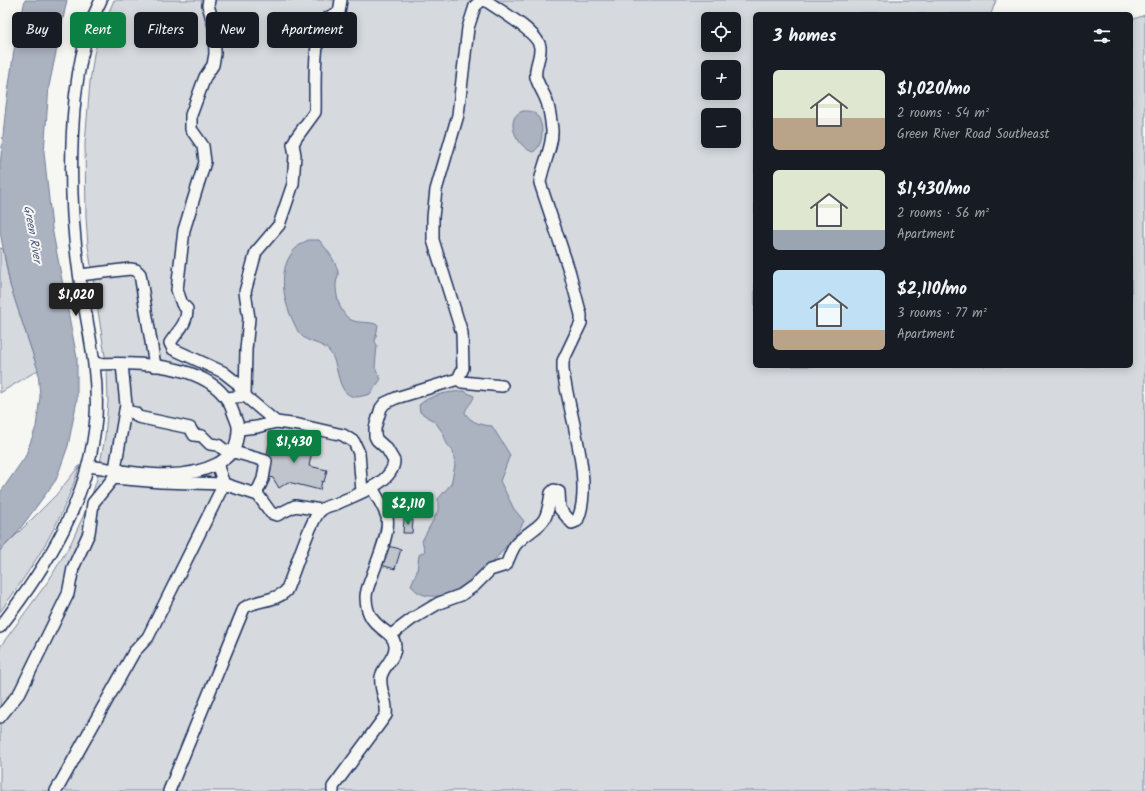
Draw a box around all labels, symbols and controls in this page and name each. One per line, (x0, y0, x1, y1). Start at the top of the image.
chip: Buy (12, 12, 62, 48)
chip: Rent (70, 12, 126, 48)
chip: Filters (134, 12, 198, 48)
chip: New (206, 12, 259, 48)
chip: Apartment (267, 12, 357, 48)
map controls (701, 12, 741, 148)
button: locate (701, 12, 741, 52)
text: 3 homes (773, 23, 836, 50)
icon: filters (1091, 25, 1113, 47)
button: + (701, 60, 741, 100)
text: $1,020/mo (897, 76, 970, 103)
icon: home (805, 86, 853, 134)
text: 2 rooms · 54 m² (897, 103, 989, 124)
button: − (701, 108, 741, 148)
text: Green River Road Southeast (897, 124, 1049, 145)
text: $1,430/mo (897, 176, 970, 203)
icon: home (805, 186, 853, 234)
text: 2 rooms · 56 m² (897, 203, 989, 224)
water label: Green River (18, 204, 47, 267)
text: Apartment (897, 224, 955, 245)
text: $2,110/mo (897, 276, 967, 303)
pin: $1,020 (43, 283, 109, 317)
text: $1,020 (58, 285, 94, 306)
icon: home (805, 286, 853, 334)
text: 3 rooms · 77 m² (897, 303, 987, 324)
text: Apartment (897, 324, 955, 345)
pin: $1,430 (261, 430, 327, 464)
text: $1,430 (276, 432, 312, 453)
pin: $2,110 (375, 492, 441, 526)
text: $2,110 (391, 494, 425, 515)

